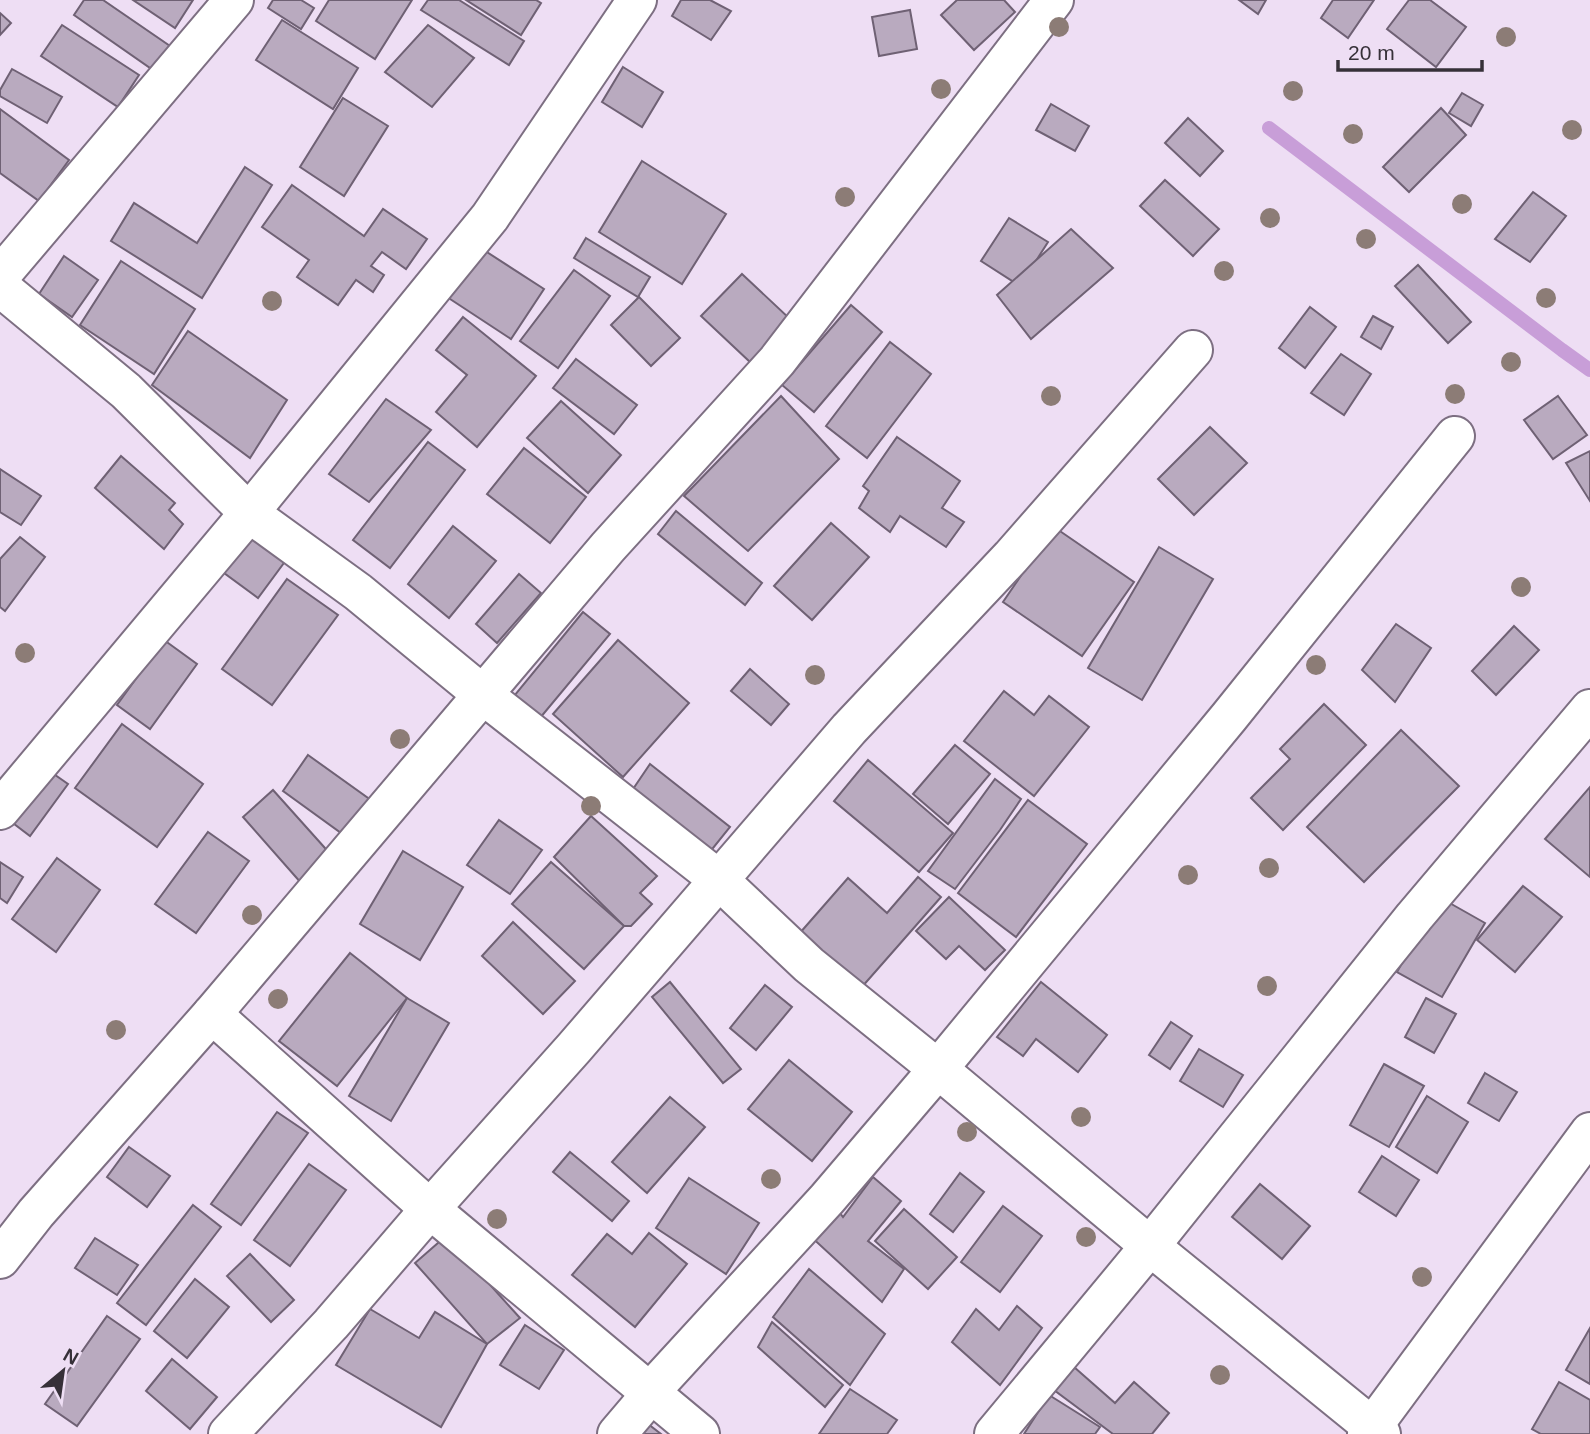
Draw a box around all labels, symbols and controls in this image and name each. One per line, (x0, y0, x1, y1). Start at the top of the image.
scale bar (1338, 28, 1482, 72)
text: 20 m (1348, 41, 1395, 64)
north arrow (28, 1336, 98, 1406)
text: N (60, 1344, 82, 1369)

